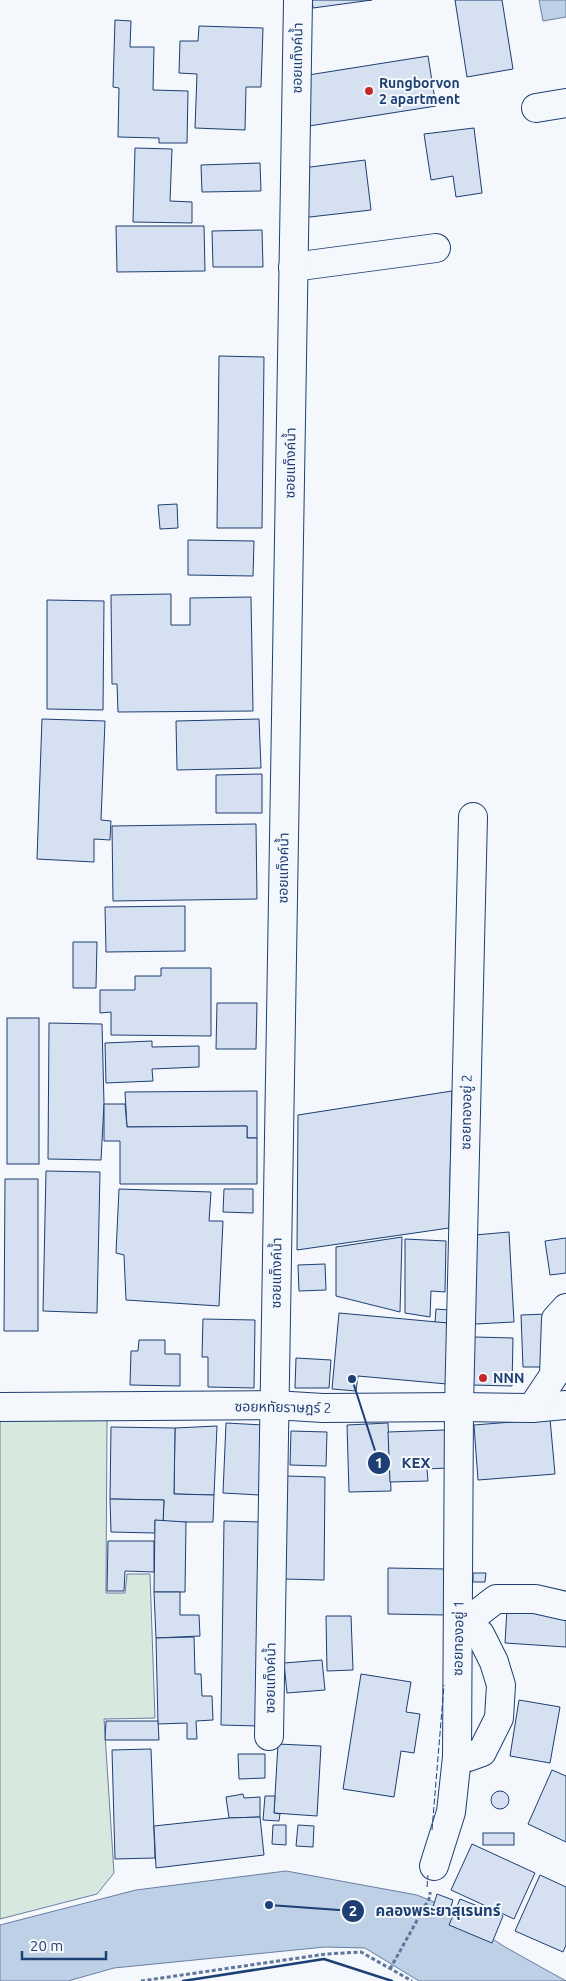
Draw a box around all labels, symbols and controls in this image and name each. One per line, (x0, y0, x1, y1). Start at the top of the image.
street label: ซอยแท็งค์น้ำ (286, 22, 306, 94)
place label: Rungborvon 2 apartment (379, 75, 460, 107)
marker: Rungborvon 2 apartment (363, 85, 375, 97)
street label: ซอยแท็งค์น้ำ (279, 427, 299, 499)
street label: ซอยแท็งค์น้ำ (272, 832, 292, 904)
street label: ซอยทองอยู่ 2 (457, 1074, 476, 1150)
street label: ซอยแท็งค์น้ำ (265, 1237, 285, 1309)
place label: NNN (493, 1370, 524, 1386)
marker: NNN (477, 1372, 489, 1384)
street label: ซอยหทัยราษฎร์ 2 (234, 1398, 332, 1416)
callout: KEX (367, 1448, 441, 1478)
text: 1 (375, 1454, 383, 1471)
text: KEX (401, 1454, 431, 1471)
street label: ซอยทองอยู่ 1 (449, 1600, 468, 1676)
street label: ซอยแท็งค์น้ำ (259, 1642, 279, 1714)
callout: คลองพระยาสุเรนทร์ (341, 1896, 511, 1926)
text: 2 (349, 1902, 357, 1919)
text: คลองพระยาสุเรนทร์ (375, 1902, 501, 1920)
scale bar (22, 1928, 106, 1960)
text: 20 m (30, 1937, 63, 1954)

